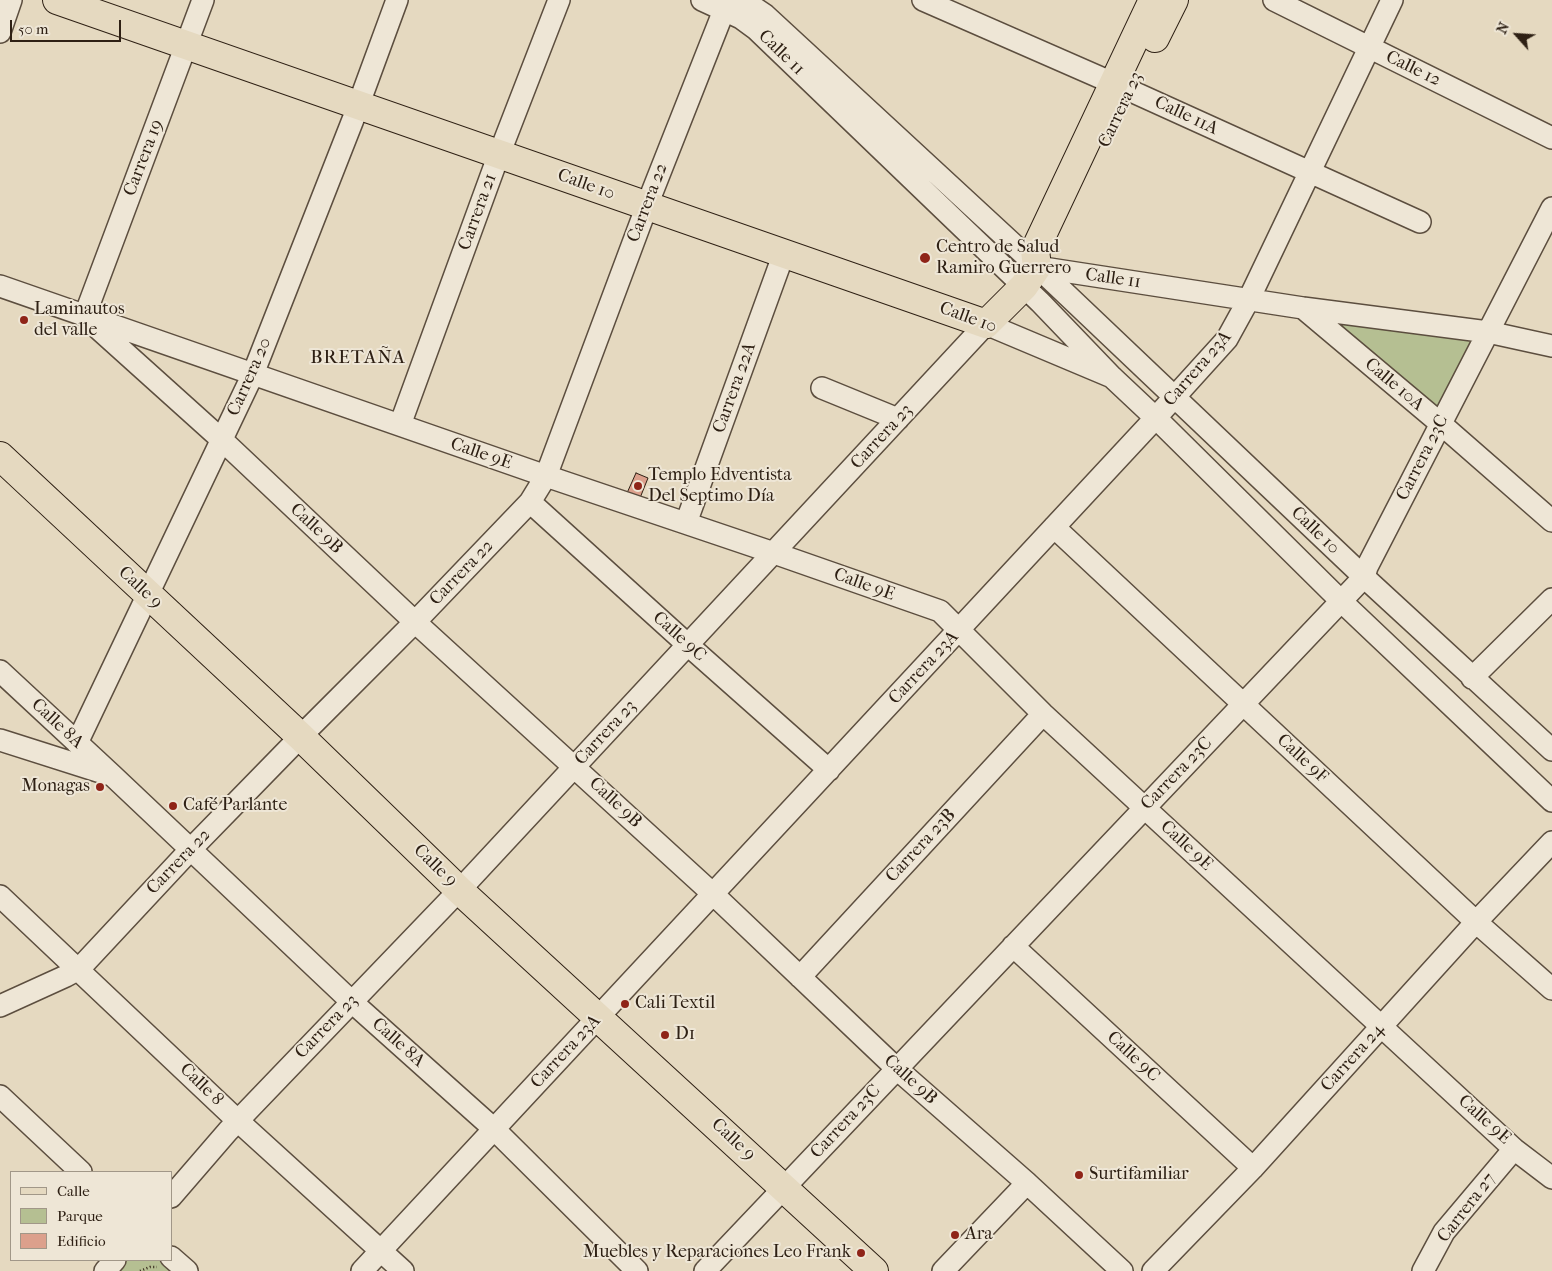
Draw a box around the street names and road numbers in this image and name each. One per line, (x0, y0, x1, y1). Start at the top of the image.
street label: Calle 11 (753, 26, 809, 80)
street label: Calle 12 (1382, 46, 1444, 92)
street label: Carrera 23 (1094, 69, 1148, 151)
street label: Calle 11A (1151, 92, 1221, 140)
street label: Carrera 19 (120, 117, 168, 199)
street label: Carrera 22 (623, 160, 673, 246)
street label: Calle 10 (554, 165, 618, 205)
street label: Carrera 21 (454, 171, 502, 253)
street label: Calle 11 (1084, 264, 1142, 294)
street label: Calle 10 (936, 298, 1000, 338)
street label: Carrera 23A (1159, 327, 1237, 411)
street label: Carrera 20 (223, 334, 277, 420)
street label: Carrera 22A (709, 340, 761, 436)
street label: Calle 10A (1360, 354, 1428, 416)
street label: Carrera 23 (846, 400, 918, 474)
street label: Carrera 23C (1392, 412, 1454, 504)
street label: Calle 9E (447, 433, 515, 475)
street label: Calle 9B (285, 499, 347, 559)
street label: Calle 10 (1286, 503, 1344, 559)
street label: Carrera 22 (425, 536, 499, 610)
street label: Calle 9 (113, 562, 167, 614)
street label: Calle 9E (830, 564, 898, 606)
street label: Calle 9C (648, 607, 710, 667)
street label: Carrera 23A (884, 627, 964, 709)
street label: Calle 8A (26, 694, 88, 754)
street label: Carrera 23 (570, 696, 642, 770)
street label: Calle 9F (1272, 730, 1332, 788)
street label: Carrera 23C (1137, 733, 1217, 815)
street label: Calle 9B (584, 773, 646, 833)
street label: Carrera 23B (881, 805, 961, 887)
street label: Calle 9E (1155, 816, 1217, 876)
street label: Carrera 22 (142, 825, 216, 899)
street label: Calle 9 (409, 840, 461, 892)
street label: Carrera 23 (291, 990, 363, 1064)
street label: Carrera 23A (526, 1011, 606, 1093)
street label: Calle 8A (367, 1014, 429, 1072)
street label: Carrera 24 (1317, 1019, 1389, 1097)
street label: Calle 9C (1102, 1027, 1164, 1087)
street label: Calle 9B (879, 1051, 941, 1109)
street label: Calle 8 (175, 1059, 227, 1111)
street label: Carrera 23C (806, 1081, 886, 1163)
street label: Calle 9E (1453, 1091, 1515, 1149)
street label: Calle 9 (706, 1114, 760, 1166)
street label: Carrera 27 (1433, 1169, 1501, 1247)

